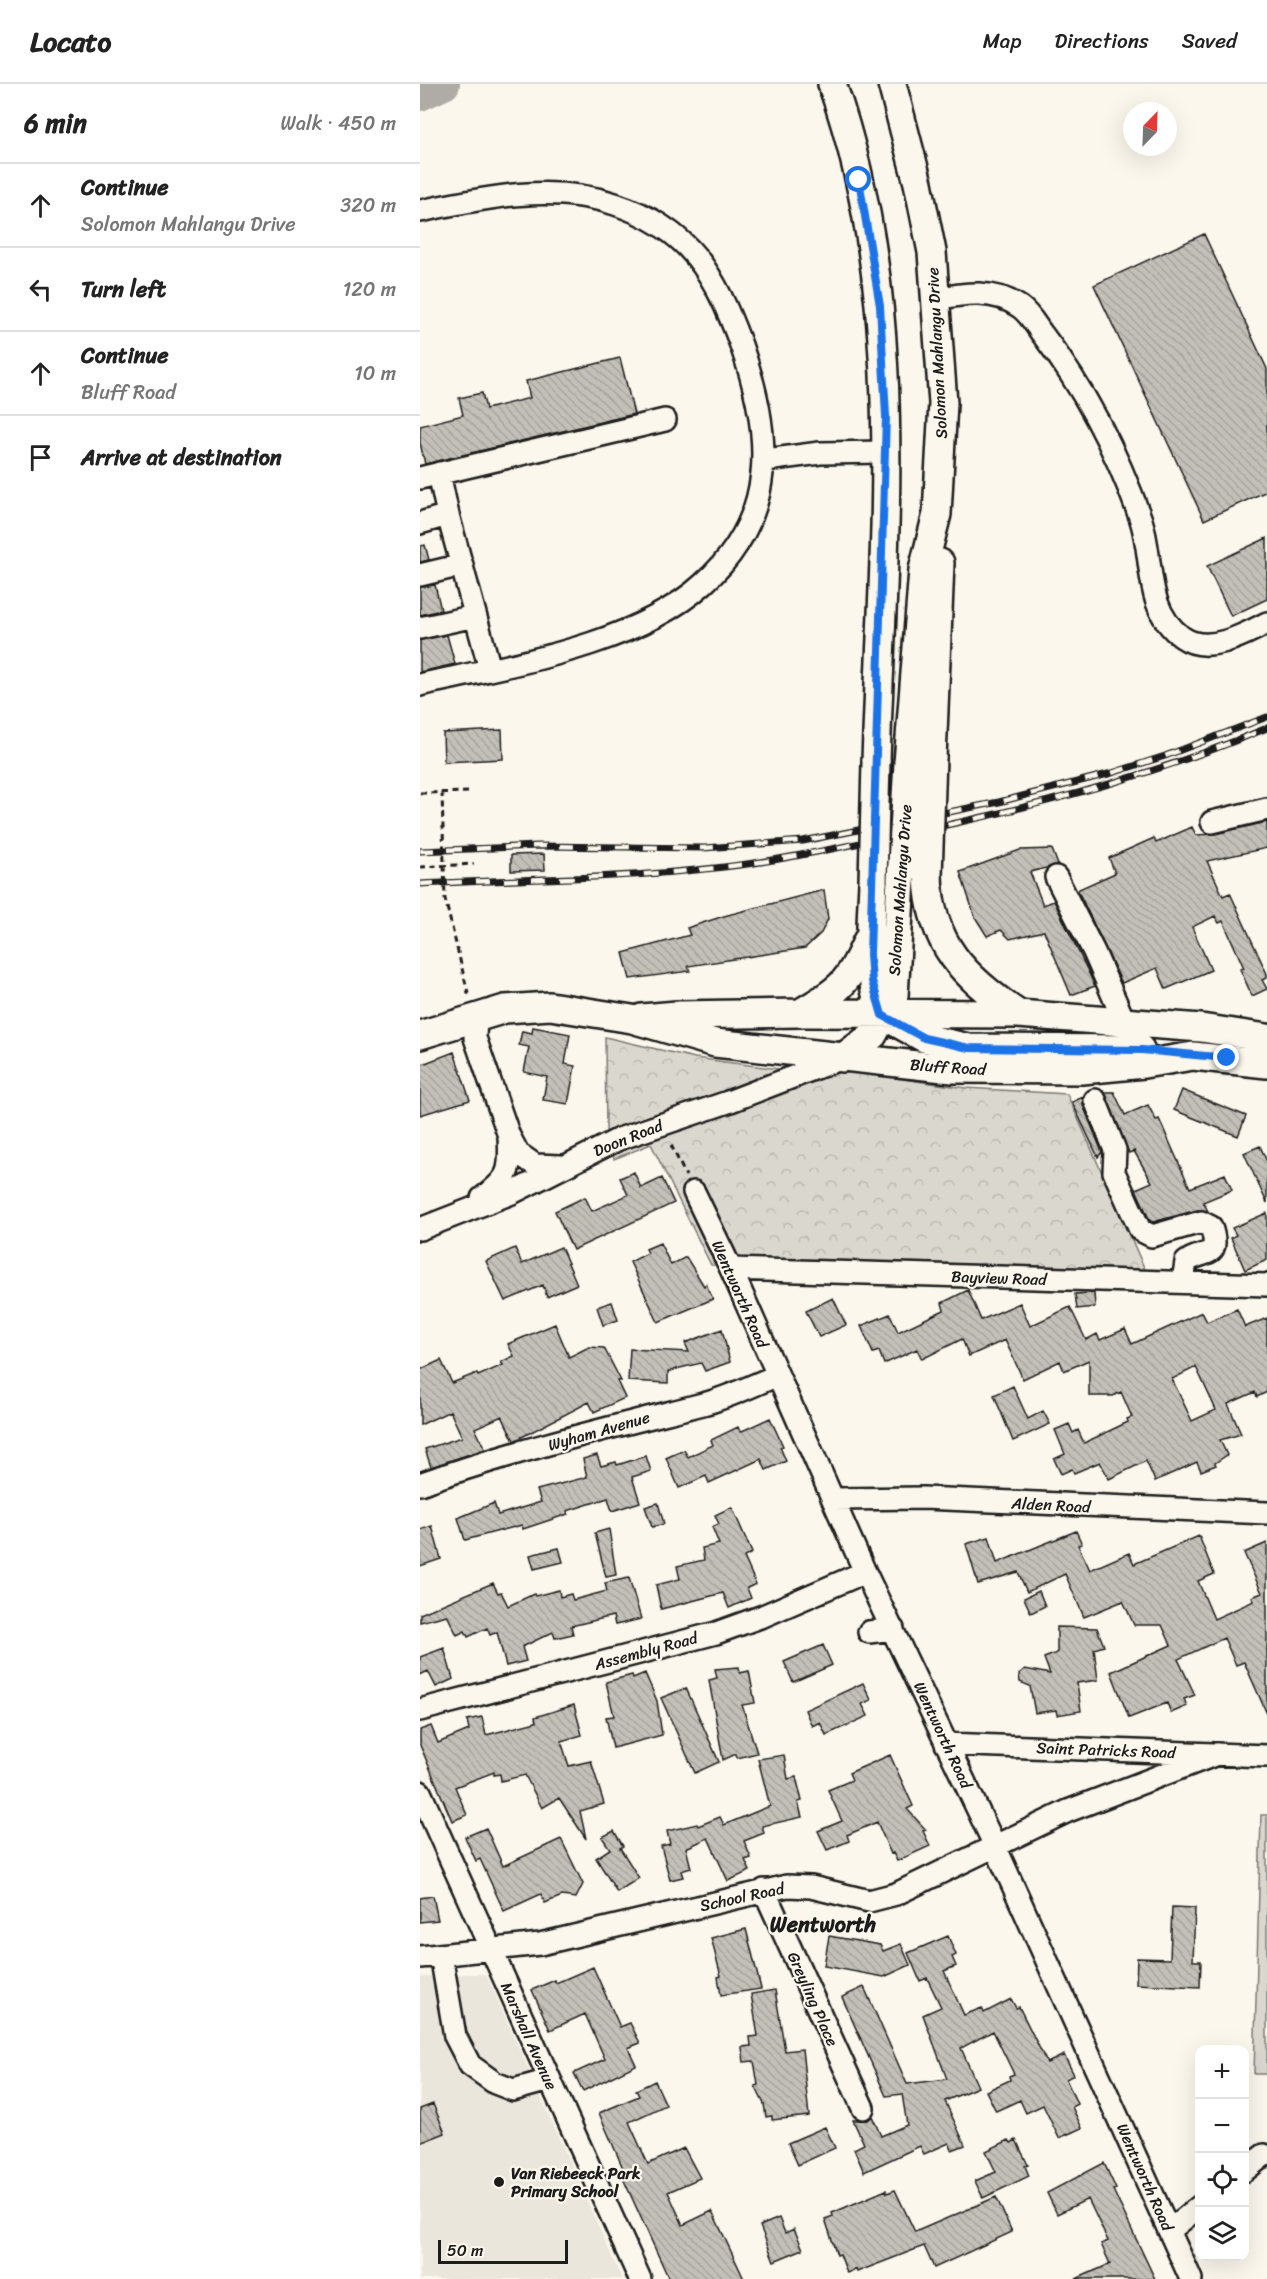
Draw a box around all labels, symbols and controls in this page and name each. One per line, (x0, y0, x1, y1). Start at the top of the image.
text: Locato (30, 17, 111, 66)
text: Map (983, 22, 1021, 60)
text: Directions (1054, 22, 1149, 60)
text: Saved (1182, 22, 1237, 60)
text: 6 min (24, 100, 87, 146)
north arrow (1123, 102, 1177, 156)
text: Walk · 450 m (281, 106, 396, 141)
route start (845, 166, 871, 192)
text: Continue (81, 168, 169, 207)
text: 320 m (340, 188, 396, 223)
icon: ahead (24, 189, 57, 222)
text: Solomon Mahlangu Drive (81, 207, 296, 242)
street label: Solomon Mahlangu Drive (918, 267, 956, 439)
text: Turn left (81, 270, 166, 309)
text: 120 m (343, 272, 396, 307)
icon: left (24, 273, 57, 306)
text: Continue (81, 336, 169, 375)
text: 10 m (354, 356, 396, 391)
icon: ahead (24, 357, 57, 390)
text: Bluff Road (81, 375, 176, 410)
text: Arrive at destination (81, 438, 282, 477)
icon: arrive (24, 441, 57, 474)
street label: Solomon Mahlangu Drive (880, 803, 920, 977)
route end (1213, 1044, 1239, 1070)
street label: Bluff Road (909, 1050, 988, 1084)
street label: Doon Road (589, 1110, 669, 1165)
street label: Wentworth Road (703, 1235, 777, 1354)
street label: Bayview Road (951, 1262, 1049, 1294)
street label: Wyham Avenue (544, 1403, 654, 1459)
street label: Alden Road (1010, 1488, 1093, 1522)
street label: Assembly Road (590, 1623, 702, 1679)
street label: Wentworth Road (905, 1677, 981, 1795)
street label: Saint Patricks Road (1036, 1733, 1178, 1767)
street label: School Road (697, 1874, 788, 1920)
district label: Wentworth (770, 1905, 877, 1944)
street label: Greyling Place (779, 1947, 847, 2051)
street label: Marshall Avenue (492, 1977, 566, 2095)
map controls (1195, 2045, 1249, 2261)
button: + (1195, 2045, 1249, 2099)
button: − (1195, 2099, 1249, 2153)
street label: Wentworth Road (1108, 2118, 1182, 2237)
button: locate (1195, 2153, 1249, 2207)
place label: Van Riebeeck Park Primary School (511, 2159, 641, 2206)
marker: Van Riebeeck Park Primary School (492, 2175, 506, 2189)
button: layers (1195, 2207, 1249, 2261)
text: 50 m (447, 2236, 483, 2265)
scale bar (438, 2237, 568, 2264)

